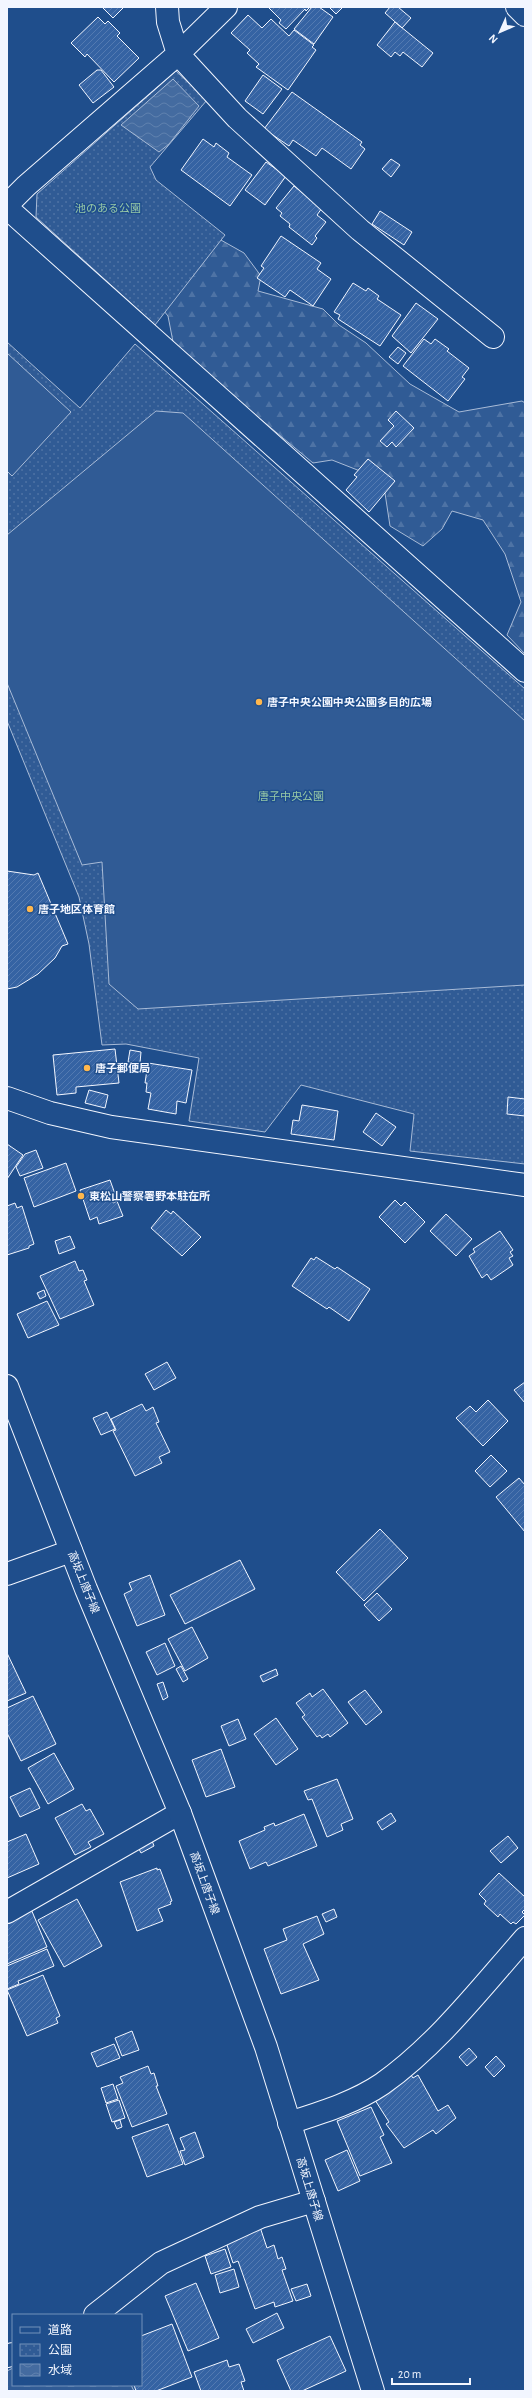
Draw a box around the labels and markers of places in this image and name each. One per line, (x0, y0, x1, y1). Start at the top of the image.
place label: 唐子中央公園中央公園多目的広場 (267, 696, 432, 708)
marker: 唐子中央公園中央公園多目的広場 (254, 697, 264, 707)
place label: 唐子地区体育館 (38, 903, 115, 915)
marker: 唐子地区体育館 (25, 904, 35, 914)
place label: 唐子郵便局 (95, 1062, 150, 1074)
marker: 唐子郵便局 (82, 1063, 92, 1073)
place label: 東松山警察署野本駐在所 (89, 1190, 210, 1202)
marker: 東松山警察署野本駐在所 (76, 1191, 86, 1201)

